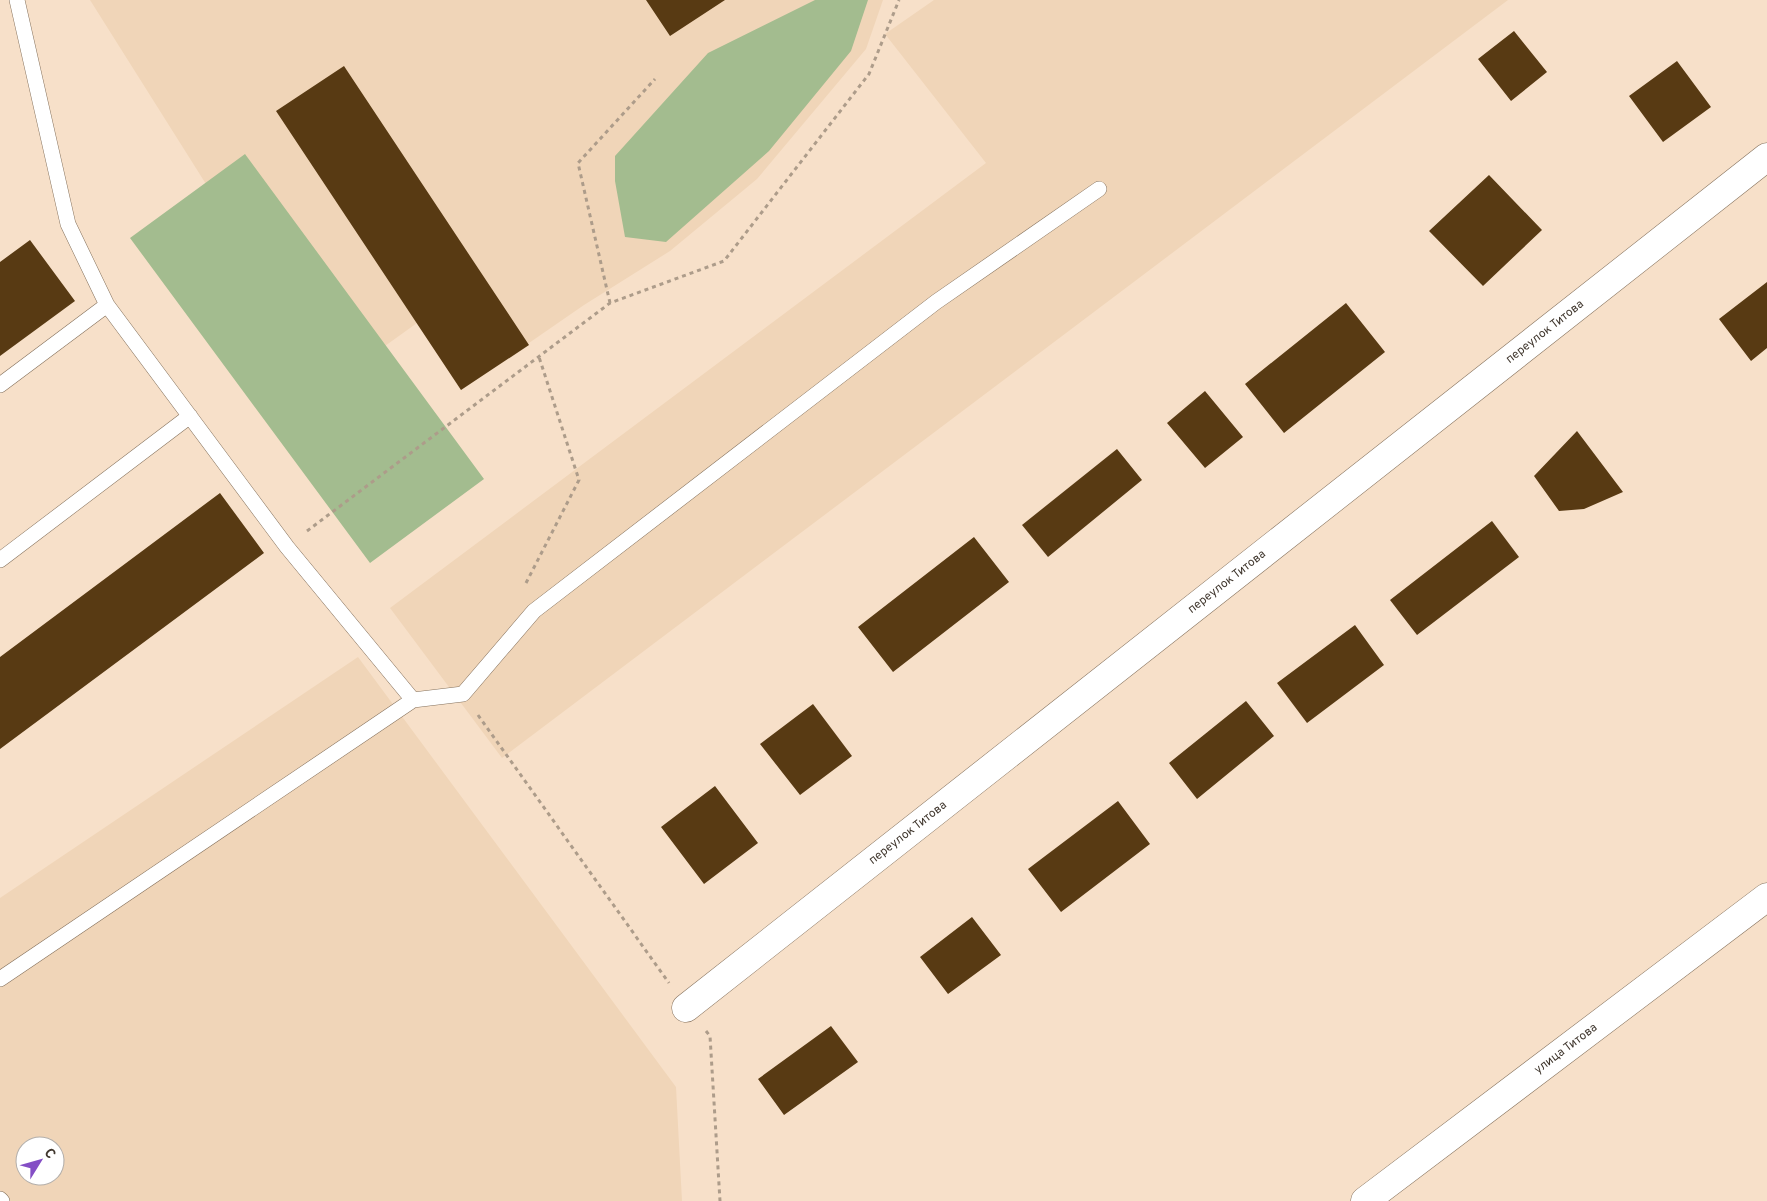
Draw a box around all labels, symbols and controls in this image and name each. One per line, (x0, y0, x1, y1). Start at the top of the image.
street label: переулок Титова (1503, 297, 1587, 367)
street label: переулок Титова (1185, 547, 1269, 617)
street label: переулок Титова (866, 798, 950, 868)
street label: улица Титова (1531, 1020, 1601, 1078)
north arrow (15, 1136, 65, 1186)
text: С (40, 1145, 59, 1163)

